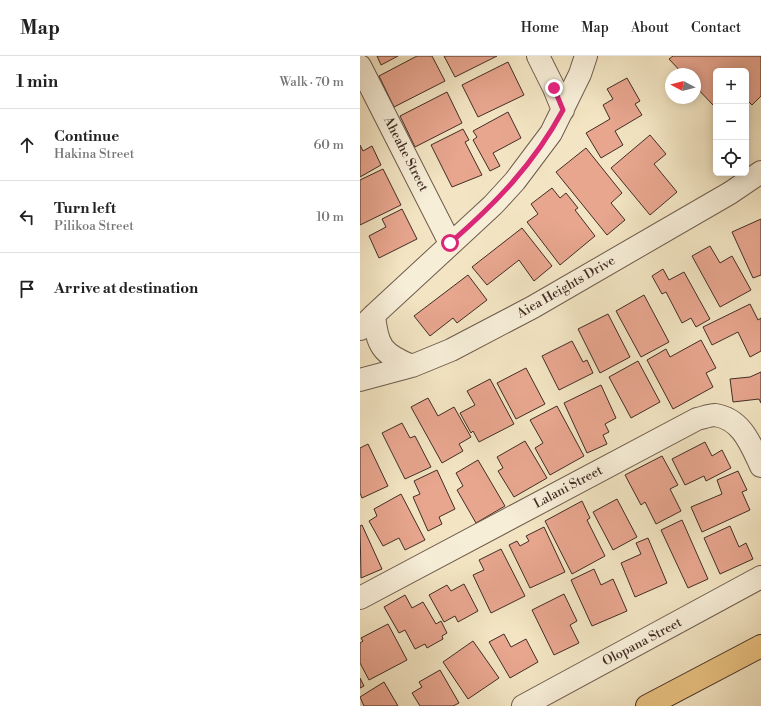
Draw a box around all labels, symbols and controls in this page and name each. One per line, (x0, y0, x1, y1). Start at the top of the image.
text: Map (20, 16, 60, 40)
text: Home (521, 19, 559, 37)
text: Map (581, 19, 609, 37)
text: About (631, 19, 669, 37)
text: Contact (691, 19, 741, 37)
north arrow (665, 68, 701, 104)
map controls (713, 68, 749, 176)
button: + (713, 68, 749, 104)
text: 1 min (16, 71, 58, 93)
text: Walk · 70 m (279, 74, 344, 90)
route end (545, 79, 563, 97)
button: − (713, 104, 749, 140)
street label: Aheahe Street (380, 113, 432, 195)
text: Continue (54, 127, 119, 146)
icon: ahead (16, 134, 38, 156)
text: 60 m (313, 137, 344, 153)
button: locate (713, 140, 749, 176)
text: Hakina Street (54, 146, 134, 162)
text: Turn left (54, 199, 116, 218)
icon: left (16, 206, 38, 228)
text: 10 m (316, 209, 344, 225)
text: Pilikoa Street (54, 218, 134, 234)
route start (441, 234, 459, 252)
street label: Aiea Heights Drive (513, 252, 618, 322)
icon: arrive (16, 278, 38, 300)
text: Arrive at destination (54, 279, 198, 298)
street label: Lalani Street (531, 462, 605, 512)
street label: Olopana Street (600, 614, 685, 670)

